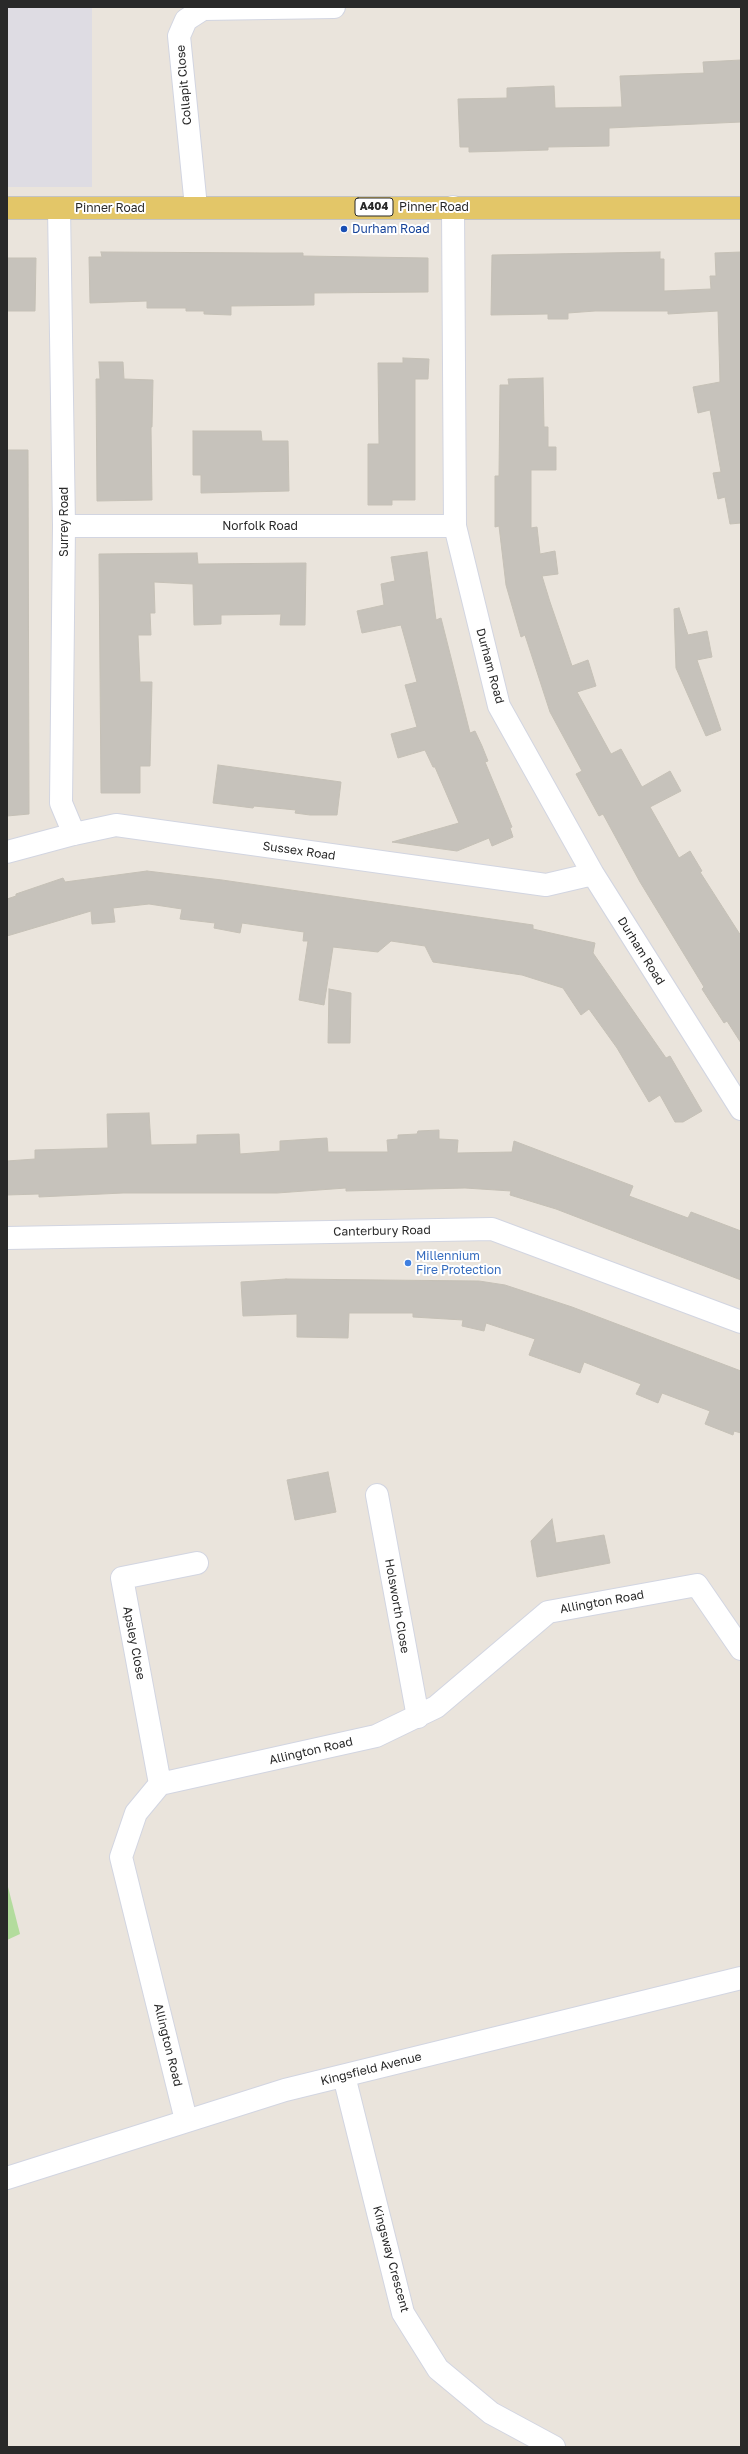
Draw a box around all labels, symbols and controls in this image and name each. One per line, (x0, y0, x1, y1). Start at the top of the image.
street label: Collapit Close (173, 44, 195, 126)
road number: A404 (355, 198, 393, 216)
street label: Pinner Road (399, 200, 469, 214)
street label: Pinner Road (75, 201, 145, 215)
place label: Durham Road (352, 222, 430, 236)
marker: Durham Road (339, 224, 349, 234)
street label: Surrey Road (57, 487, 71, 557)
street label: Norfolk Road (222, 519, 298, 533)
street label: Durham Road (473, 627, 507, 705)
street label: Sussex Road (262, 839, 336, 863)
street label: Durham Road (614, 914, 668, 988)
street label: Canterbury Road (333, 1223, 431, 1239)
place label: Millennium Fire Protection (416, 1249, 501, 1277)
marker: Millennium Fire Protection (403, 1258, 413, 1268)
street label: Holsworth Close (382, 1558, 412, 1654)
street label: Allington Road (559, 1588, 645, 1616)
street label: Apsley Close (120, 1605, 148, 1681)
street label: Allington Road (268, 1734, 354, 1768)
street label: Allington Road (151, 2002, 185, 2088)
street label: Kingsfield Avenue (319, 2049, 423, 2089)
street label: Kingsway Crescent (370, 2204, 412, 2314)

